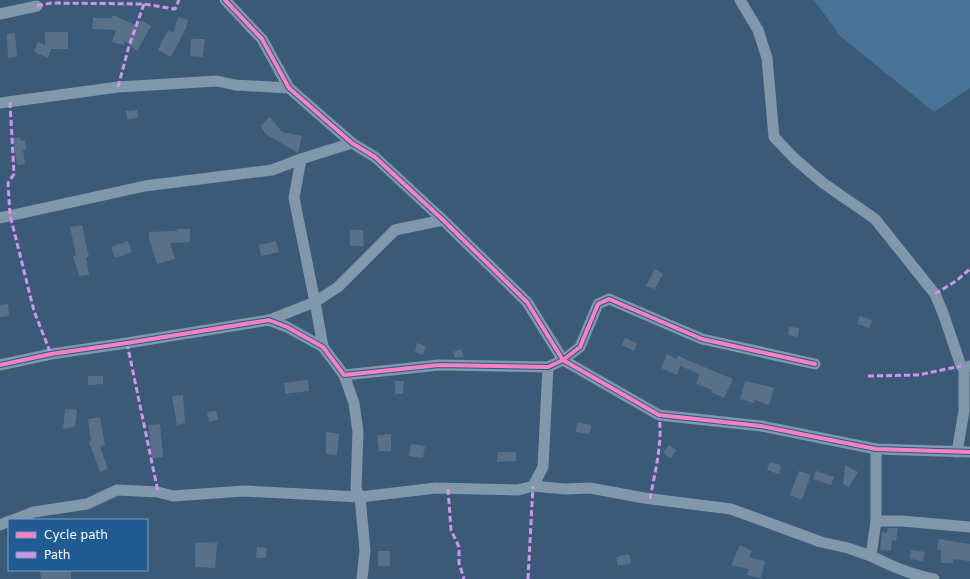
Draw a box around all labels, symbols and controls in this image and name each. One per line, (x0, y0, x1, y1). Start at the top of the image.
legend (8, 519, 148, 571)
text: Cycle path (44, 528, 108, 542)
text: Path (44, 548, 70, 562)

